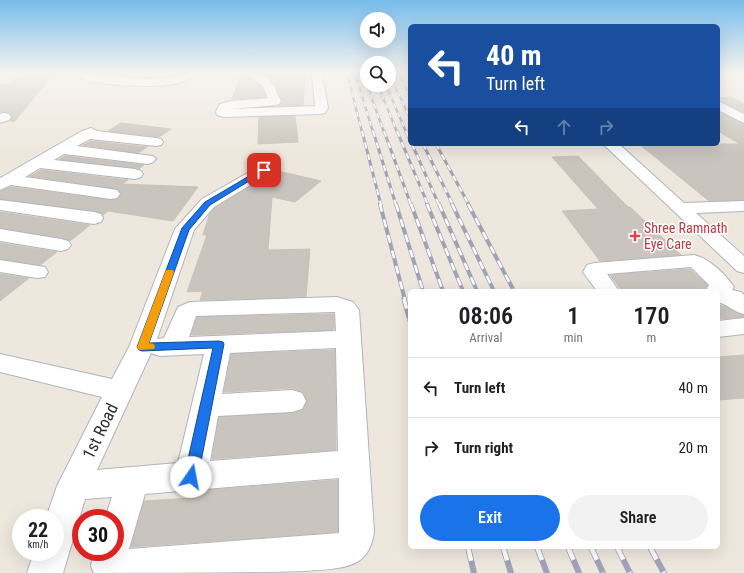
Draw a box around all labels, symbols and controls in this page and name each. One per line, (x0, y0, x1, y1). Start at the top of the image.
map controls (360, 12, 396, 92)
button: sound (360, 12, 396, 48)
text: 40 m (486, 39, 542, 72)
icon: left (420, 40, 472, 92)
button: search (360, 56, 396, 92)
text: Turn left (486, 73, 545, 94)
icon: left (511, 116, 533, 138)
icon: ahead (553, 116, 575, 138)
icon: right (595, 116, 617, 138)
pin (247, 153, 281, 187)
icon: arrive (253, 159, 275, 181)
place label: Shree Ramnath Eye Care (644, 220, 728, 252)
marker: Shree Ramnath Eye Care (629, 230, 641, 242)
text: 08:06 (459, 302, 513, 330)
text: 1 (567, 302, 579, 330)
text: 170 (633, 302, 669, 330)
text: Arrival (469, 330, 502, 345)
text: min (564, 330, 583, 345)
text: m (646, 330, 656, 345)
icon: left (420, 377, 442, 399)
text: Turn left (454, 379, 505, 397)
text: 40 m (678, 379, 708, 397)
street label: 1st Road (78, 400, 122, 462)
icon: right (420, 437, 442, 459)
text: Turn right (454, 439, 513, 457)
text: 20 m (678, 439, 708, 457)
position arrow (170, 456, 212, 498)
button: Exit (420, 495, 560, 541)
button: Share (568, 495, 708, 541)
speed limit sign: 30 (72, 509, 124, 561)
text: 22 (28, 518, 48, 542)
text: km/h (28, 539, 48, 550)

